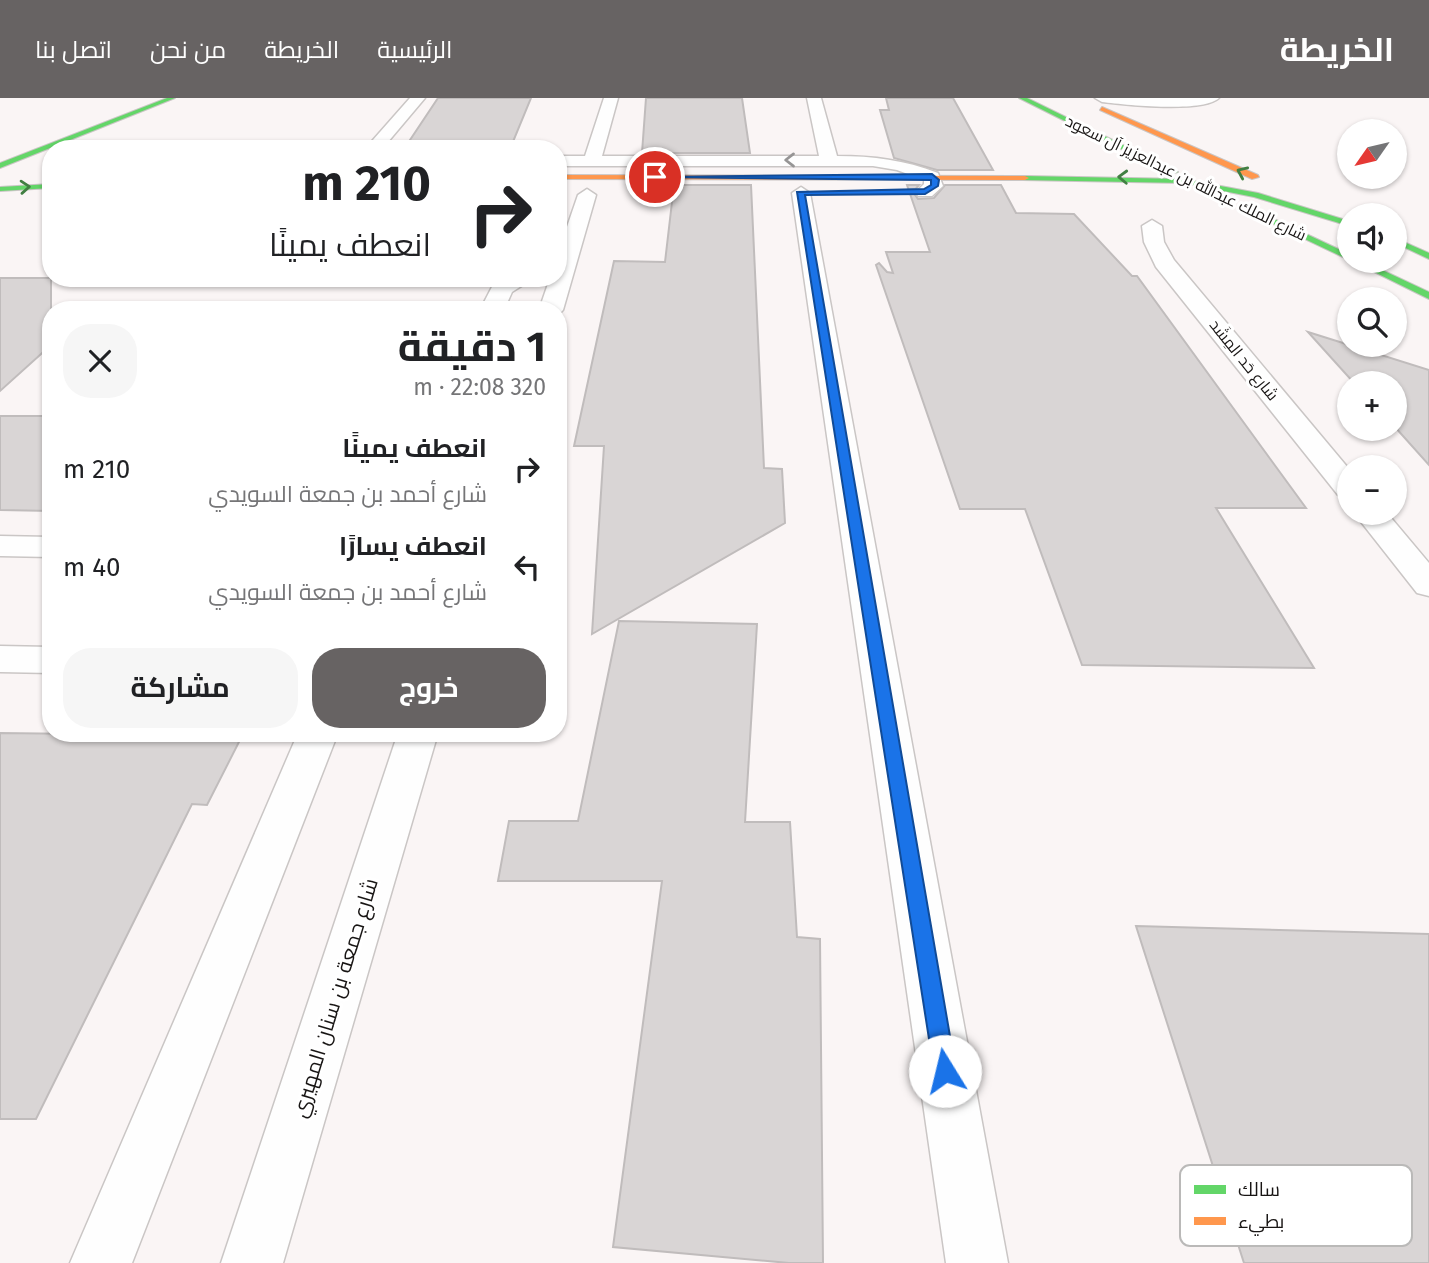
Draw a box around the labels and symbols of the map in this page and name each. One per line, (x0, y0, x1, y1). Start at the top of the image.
street label: شارع الملك عبدالله بن عبدالعزيز آل سعود (1062, 110, 1310, 247)
north arrow (1337, 119, 1407, 189)
pin (625, 147, 685, 207)
one-way arrow (784, 152, 795, 168)
one-way arrow (1237, 166, 1249, 180)
one-way arrow (1118, 169, 1129, 184)
one-way arrow (20, 180, 31, 195)
street label: شارع حَد المِشَد (1204, 316, 1282, 406)
street label: شارع جمعة بن سنان المهيري (286, 875, 387, 1122)
position arrow (908, 1034, 982, 1108)
legend (1180, 1165, 1412, 1246)
text: سالك (1238, 1178, 1280, 1201)
text: بطيء (1238, 1210, 1284, 1236)

